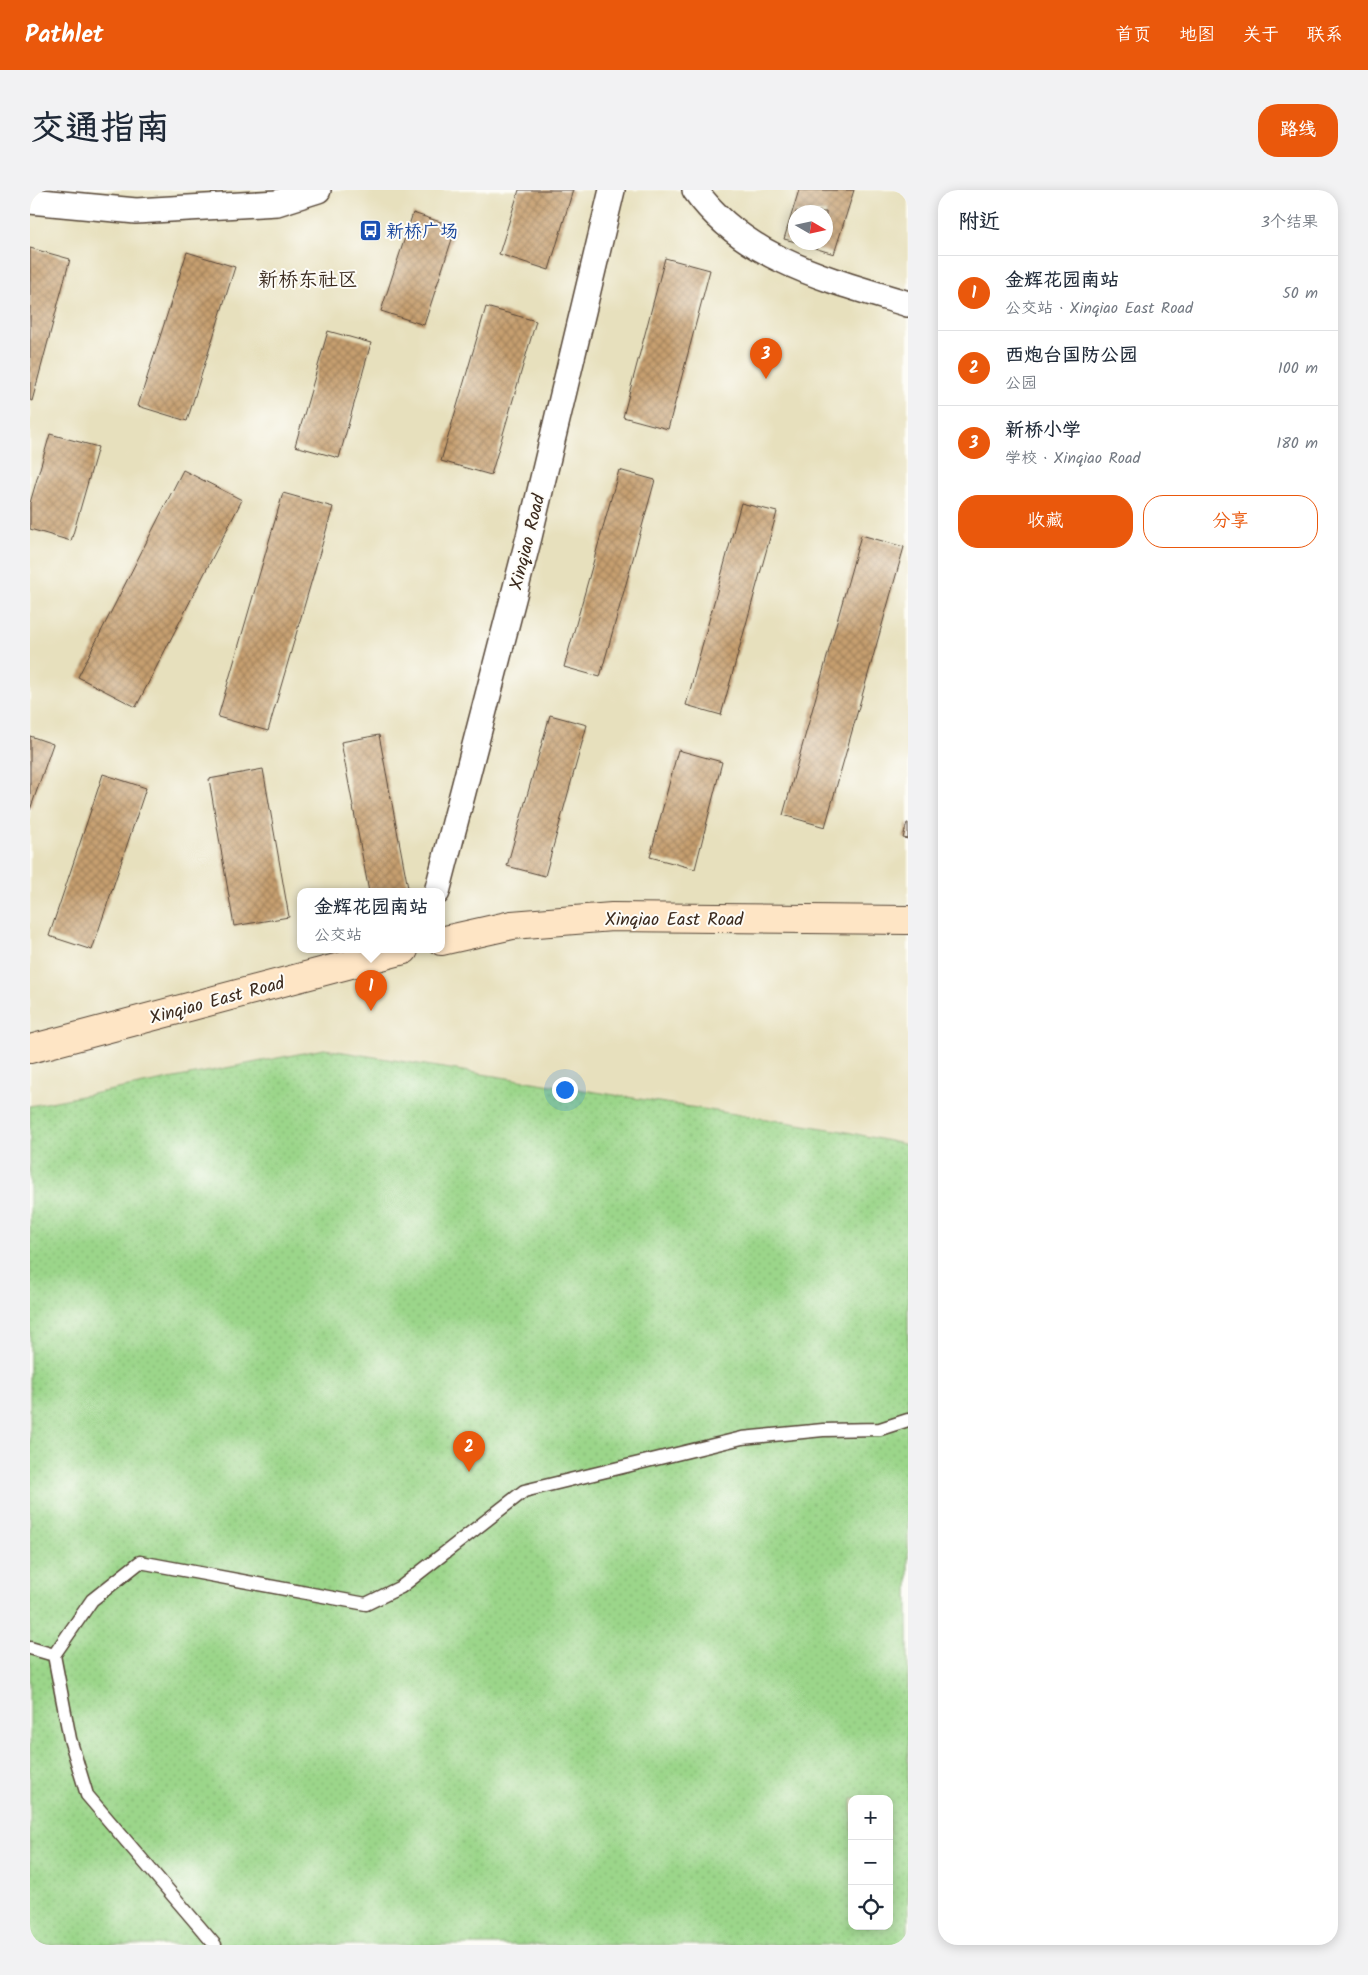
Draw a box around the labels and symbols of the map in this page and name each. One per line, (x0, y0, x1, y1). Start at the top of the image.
north arrow (788, 205, 833, 250)
place label: 新桥广场 (386, 218, 458, 247)
bus stop icon: 新桥广场 (358, 219, 382, 243)
district label: 新桥东社区 (258, 265, 358, 297)
pin: 3 (750, 338, 782, 379)
street label: Xinqiao Road (503, 490, 555, 593)
street label: Xinqiao East Road (605, 906, 744, 935)
street label: Xinqiao East Road (147, 969, 289, 1033)
pin: 1 (355, 970, 387, 1011)
your location (552, 1077, 578, 1103)
pin: 2 (453, 1431, 485, 1472)

